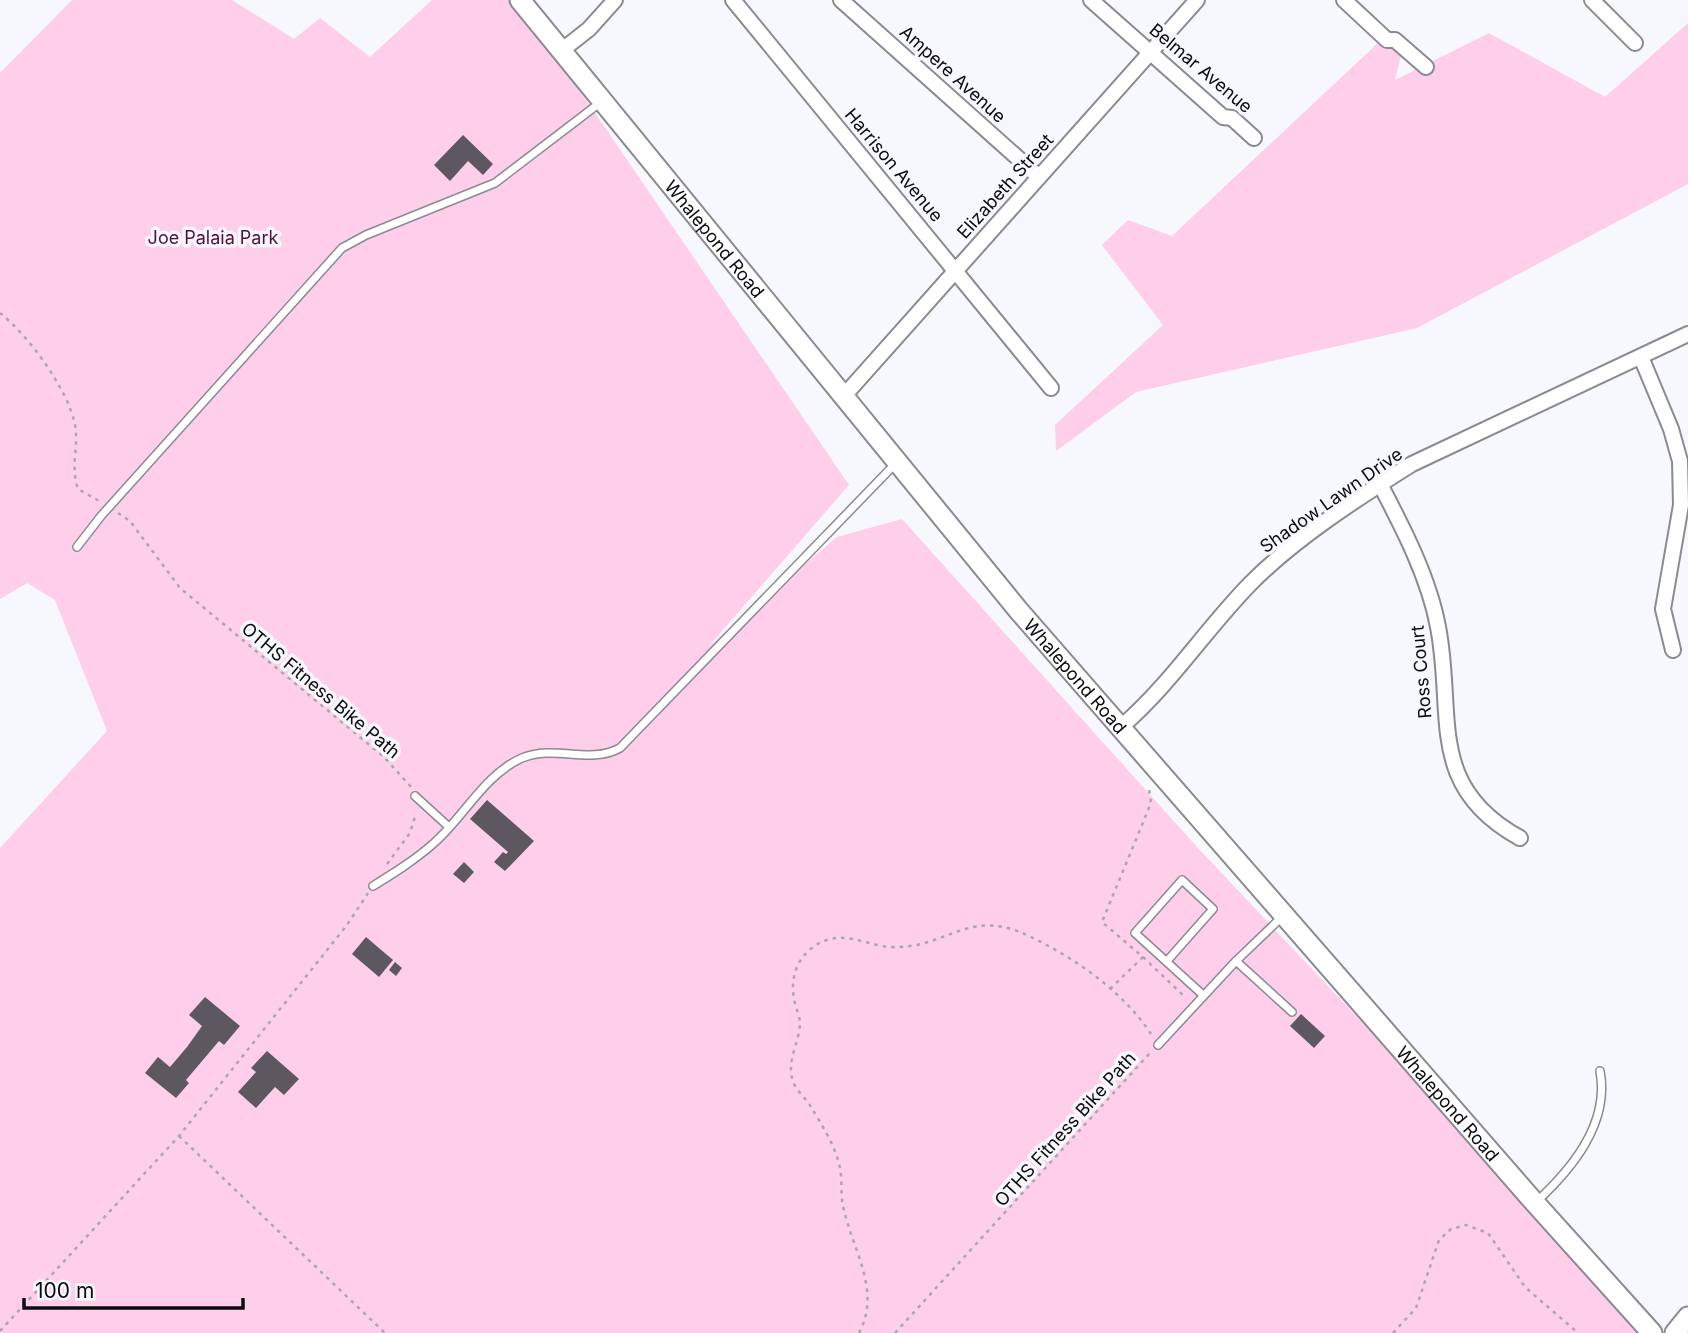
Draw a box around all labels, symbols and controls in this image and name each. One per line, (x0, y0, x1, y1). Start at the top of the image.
street label: Belmar Avenue (1145, 19, 1257, 117)
street label: Ampere Avenue (896, 21, 1010, 127)
street label: Harrison Avenue (841, 104, 947, 226)
street label: Elizabeth Street (953, 129, 1058, 243)
street label: Whalepond Road (661, 176, 769, 301)
park label: Joe Palaia Park (148, 227, 279, 248)
street label: Shadow Lawn Drive (1256, 443, 1406, 557)
street label: Whalepond Road (1020, 614, 1131, 738)
street label: OTHS Fitness Bike Path (238, 618, 404, 762)
street label: Ross Court (1406, 624, 1436, 720)
street label: Whalepond Road (1392, 1042, 1504, 1165)
street label: OTHS Fitness Bike Path (990, 1048, 1140, 1210)
scale bar (24, 1266, 243, 1310)
text: 100 m (35, 1278, 94, 1303)

